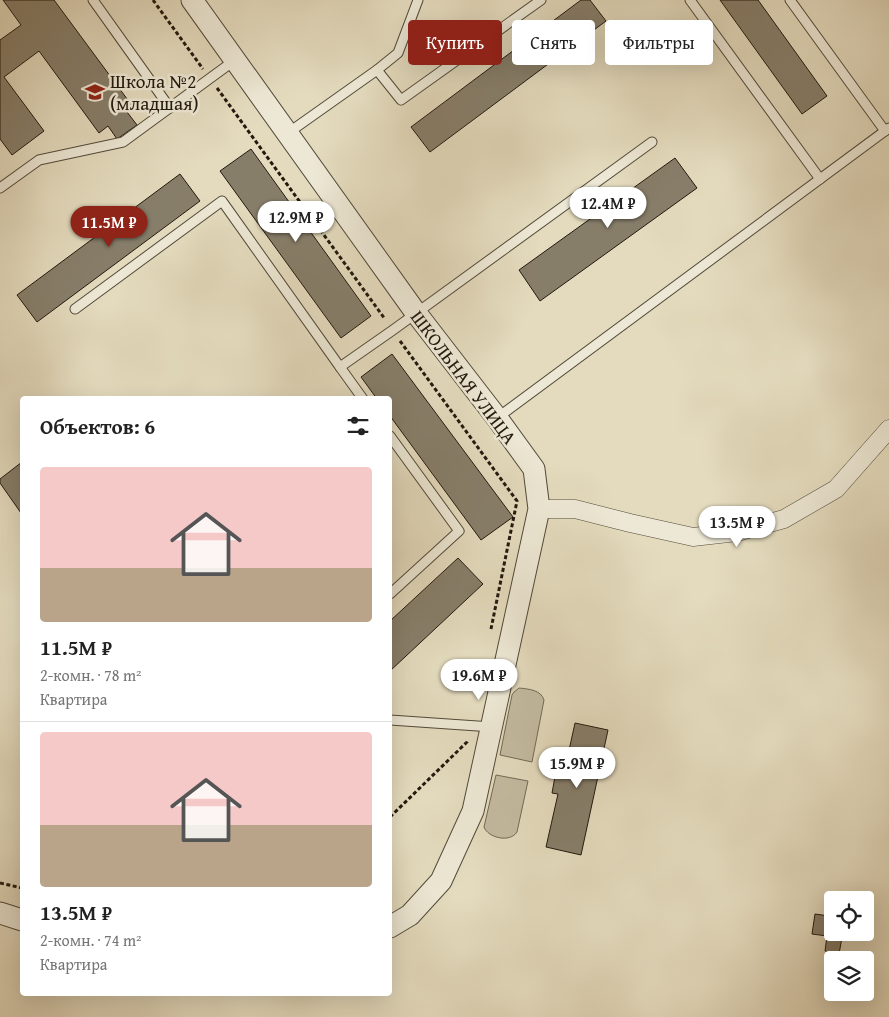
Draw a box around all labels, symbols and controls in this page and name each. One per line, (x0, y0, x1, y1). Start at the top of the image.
chip: Купить (408, 20, 502, 65)
chip: Снять (512, 20, 595, 65)
chip: Фильтры (605, 20, 713, 65)
place label: Школа №2 (младшая) (110, 67, 199, 117)
school or university icon: Школа №2 (младшая) (84, 81, 106, 103)
pin: 12.4M ₽ (562, 186, 654, 229)
text: 12.4M ₽ (581, 191, 635, 215)
pin: 12.9M ₽ (250, 200, 342, 243)
text: 12.9M ₽ (269, 205, 323, 229)
pin: 11.5M ₽ (63, 206, 155, 248)
text: 11.5M ₽ (82, 210, 136, 234)
street label: ШКОЛЬНАЯ УЛИЦА (404, 304, 524, 450)
text: Объектов: 6 (40, 411, 155, 442)
icon: filters (344, 412, 372, 440)
icon: home (161, 499, 251, 589)
pin: 13.5M ₽ (691, 506, 783, 548)
text: 13.5M ₽ (710, 510, 764, 534)
text: 11.5M ₽ (40, 632, 112, 663)
pin: 19.6M ₽ (433, 658, 525, 701)
text: 2-комн. · 78 m² (40, 663, 141, 687)
text: 19.6M ₽ (452, 663, 506, 687)
text: Квартира (40, 687, 107, 711)
pin: 15.9M ₽ (531, 746, 623, 789)
text: 15.9M ₽ (550, 751, 604, 775)
icon: home (161, 765, 251, 855)
map controls (824, 891, 874, 1001)
button: locate (824, 891, 874, 941)
text: 13.5M ₽ (40, 897, 112, 928)
text: 2-комн. · 74 m² (40, 928, 141, 952)
button: layers (824, 951, 874, 1001)
text: Квартира (40, 952, 107, 976)

